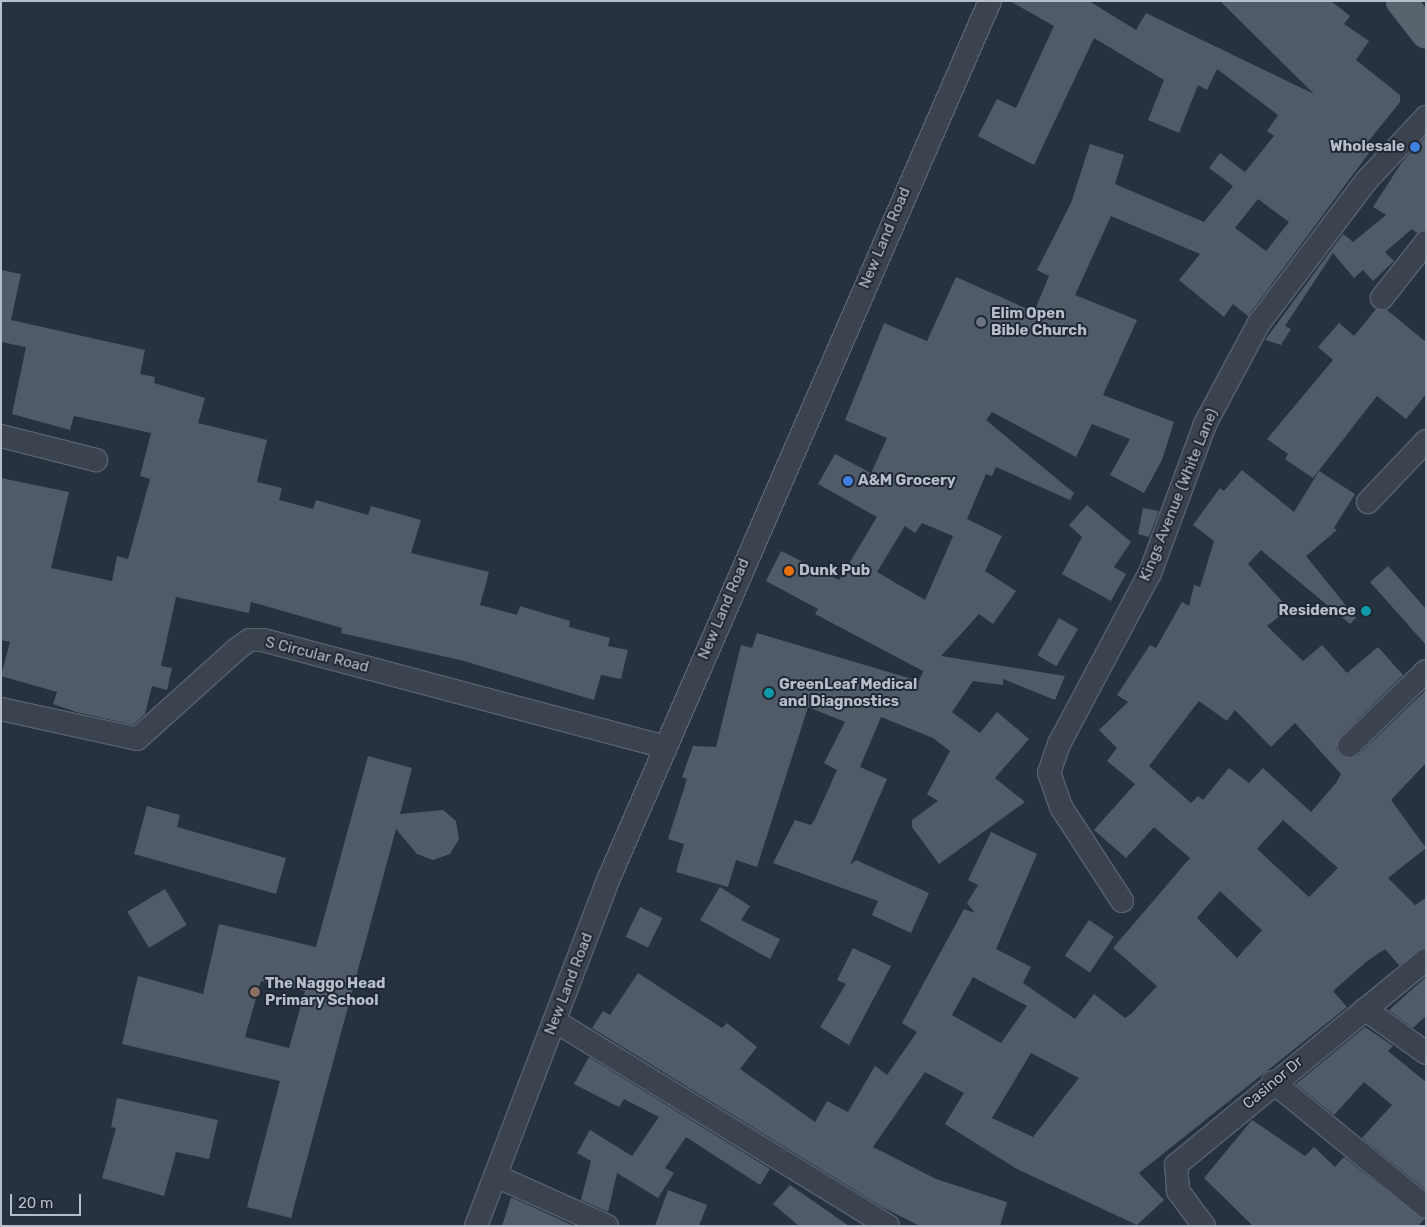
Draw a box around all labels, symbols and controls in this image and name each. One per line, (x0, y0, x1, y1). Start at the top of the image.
place label: Wholesale (1330, 138, 1405, 156)
marker: Wholesale (1409, 141, 1421, 153)
street label: New Land Road (856, 185, 914, 291)
place label: Elim Open Bible Church (991, 304, 1087, 339)
marker: Elim Open Bible Church (975, 316, 987, 328)
street label: Kings Avenue (White Lane) (1136, 406, 1222, 584)
place label: A&M Grocery (858, 472, 956, 490)
marker: A&M Grocery (842, 475, 854, 487)
street label: New Land Road (695, 556, 753, 662)
place label: Dunk Pub (799, 562, 870, 580)
marker: Dunk Pub (783, 565, 795, 577)
place label: Residence (1278, 602, 1356, 620)
marker: Residence (1360, 605, 1372, 617)
street label: S Circular Road (263, 633, 371, 677)
place label: GreenLeaf Medical and Diagnostics (779, 675, 917, 710)
marker: GreenLeaf Medical and Diagnostics (763, 687, 775, 699)
street label: New Land Road (541, 930, 597, 1038)
place label: The Naggo Head Primary School (265, 974, 385, 1009)
marker: The Naggo Head Primary School (249, 986, 261, 998)
street label: Casinor Dr (1239, 1053, 1307, 1113)
scale bar (12, 1184, 84, 1216)
text: 20 m (18, 1194, 53, 1212)

